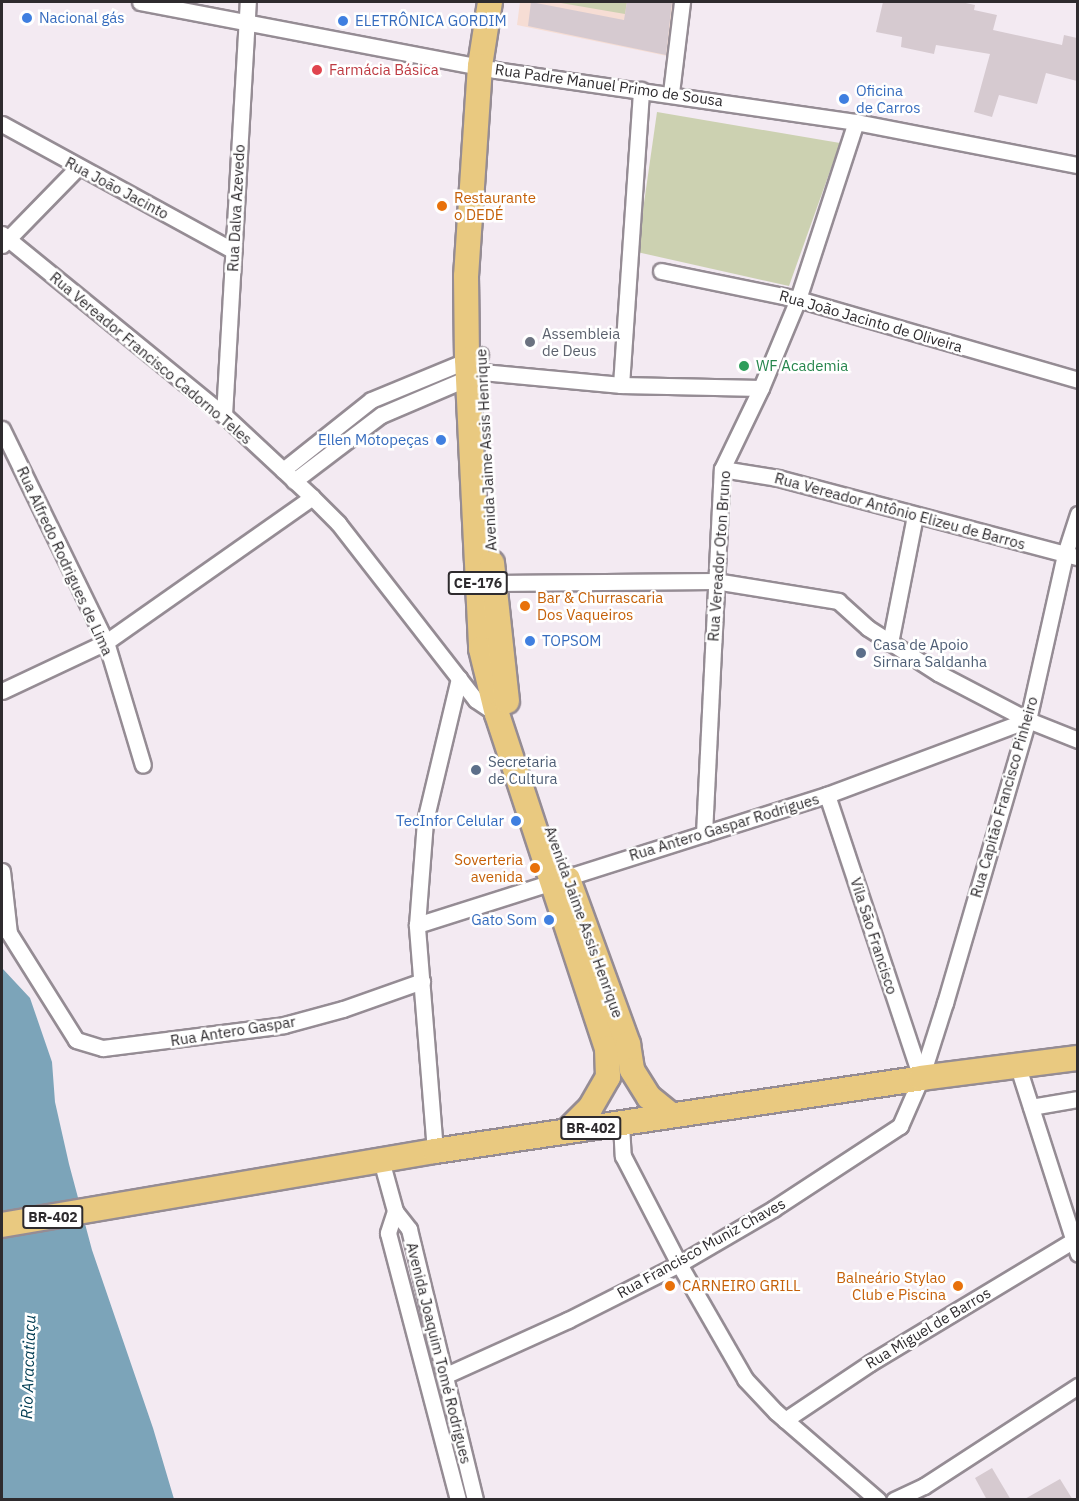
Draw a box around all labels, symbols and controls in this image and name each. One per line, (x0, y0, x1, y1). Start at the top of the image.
place label: Nacional gás (39, 9, 125, 27)
marker: Nacional gás (20, 11, 34, 25)
place label: ELETRÔNICA GORDIM (355, 12, 507, 30)
marker: ELETRÔNICA GORDIM (336, 14, 350, 28)
street label: Rua Padre Manuel Primo de Sousa (494, 60, 724, 110)
place label: Farmácia Básica (329, 61, 439, 79)
marker: Farmácia Básica (310, 63, 324, 77)
place label: Oficina de Carros (856, 81, 920, 116)
marker: Oficina de Carros (837, 92, 851, 106)
street label: Rua Dalva Azevedo (224, 144, 248, 272)
street label: Rua João Jacinto (62, 153, 172, 223)
place label: Restaurante o DEDÉ (454, 188, 536, 223)
marker: Restaurante o DEDÉ (435, 199, 449, 213)
street label: Rua Vereador Francisco Cadorno Teles (46, 268, 256, 448)
street label: Rua João Jacinto de Oliveira (777, 286, 965, 356)
place label: Assembleia de Deus (542, 324, 620, 359)
marker: Assembleia de Deus (523, 335, 537, 349)
street label: Avenida Jaime Assis Henrique (472, 348, 500, 552)
place label: WF Academia (756, 357, 848, 375)
marker: WF Academia (737, 359, 751, 373)
place label: Ellen Motopeças (318, 431, 429, 449)
marker: Ellen Motopeças (434, 433, 448, 447)
street label: Rua Alfredo Rodrigues de Lima (13, 464, 117, 658)
street label: Rua Vereador Antônio Elizeu de Barros (773, 469, 1027, 553)
street label: Rua Vereador Oton Bruno (704, 470, 734, 642)
road number: CE-176 (446, 572, 510, 594)
place label: Bar & Churrascaria Dos Vaqueiros (537, 588, 663, 623)
marker: Bar & Churrascaria Dos Vaqueiros (518, 599, 532, 613)
place label: TOPSOM (542, 632, 602, 650)
marker: TOPSOM (523, 634, 537, 648)
place label: Casa de Apoio Sirnara Saldanha (873, 635, 987, 670)
marker: Casa de Apoio Sirnara Saldanha (854, 646, 868, 660)
street label: Rua Capitão Francisco Pinheiro (967, 694, 1041, 900)
place label: Secretaria de Cultura (488, 752, 558, 787)
marker: Secretaria de Cultura (469, 763, 483, 777)
street label: Rua Antero Gaspar Rodrigues (627, 789, 821, 865)
place label: TecInfor Celular (396, 812, 504, 830)
marker: TecInfor Celular (509, 814, 523, 828)
street label: Avenida Jaime Assis Henrique (541, 824, 627, 1020)
place label: Soverteria avenida (454, 850, 523, 885)
marker: Soverteria avenida (528, 861, 542, 875)
street label: Vila São Francisco (847, 875, 901, 997)
place label: Gato Som (471, 911, 537, 929)
marker: Gato Som (542, 913, 556, 927)
street label: Rua Antero Gaspar (169, 1012, 297, 1050)
road number: BR-402 (560, 1117, 622, 1139)
street label: Rua Francisco Muniz Chaves (614, 1194, 788, 1302)
road number: BR-402 (22, 1206, 84, 1228)
street label: Avenida Joaquim Tomé Rodrigues (403, 1240, 475, 1466)
place label: Balneário Stylao Club e Piscina (836, 1268, 946, 1303)
place label: CARNEIRO GRILL (682, 1277, 801, 1295)
marker: CARNEIRO GRILL (663, 1279, 677, 1293)
marker: Balneário Stylao Club e Piscina (951, 1279, 965, 1293)
street label: Rua Miguel de Barros (862, 1284, 994, 1372)
water label: Rio Aracatiaçu (17, 1315, 39, 1419)

